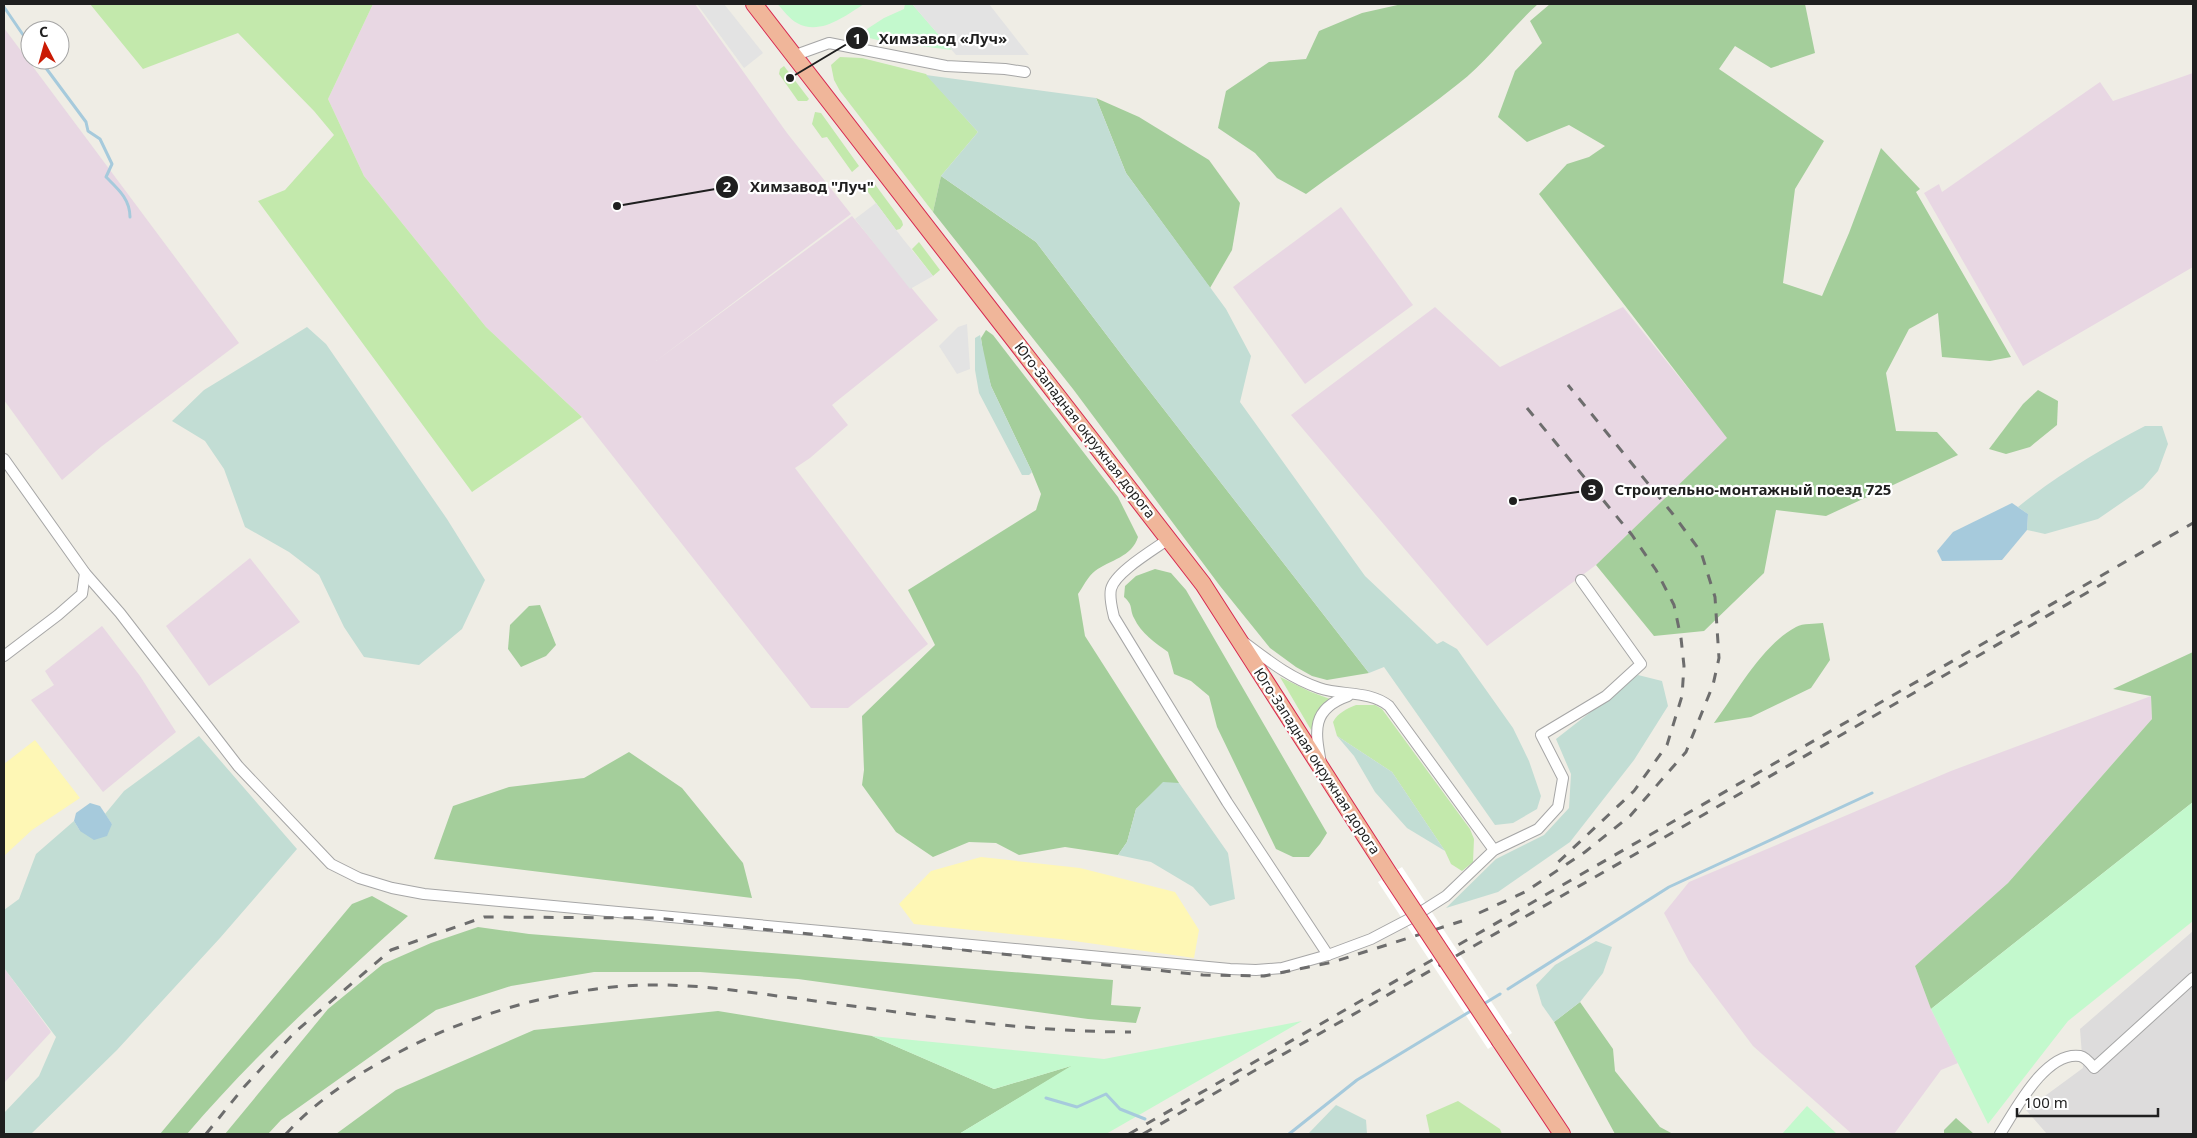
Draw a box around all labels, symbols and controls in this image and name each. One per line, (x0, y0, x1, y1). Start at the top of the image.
north arrow (20, 20, 70, 70)
text: С (38, 22, 49, 41)
callout: Химзавод «Луч» (844, 23, 1018, 53)
text: 1 (853, 28, 861, 48)
text: Химзавод «Луч» (879, 28, 1007, 48)
callout: Химзавод "Луч" (715, 172, 884, 202)
text: 2 (723, 176, 732, 196)
text: Химзавод "Луч" (750, 176, 874, 196)
street label: Юго-Западная окружная дорога (1011, 338, 1160, 522)
callout: Строительно-монтажный поезд 725 (1579, 475, 1901, 505)
text: 3 (1588, 479, 1596, 499)
text: Строительно-монтажный поезд 725 (1615, 479, 1891, 499)
street label: Юго-Западная окружная дорога (1250, 664, 1385, 858)
scale bar (2017, 1086, 2158, 1118)
text: 100 m (2024, 1092, 2068, 1112)

